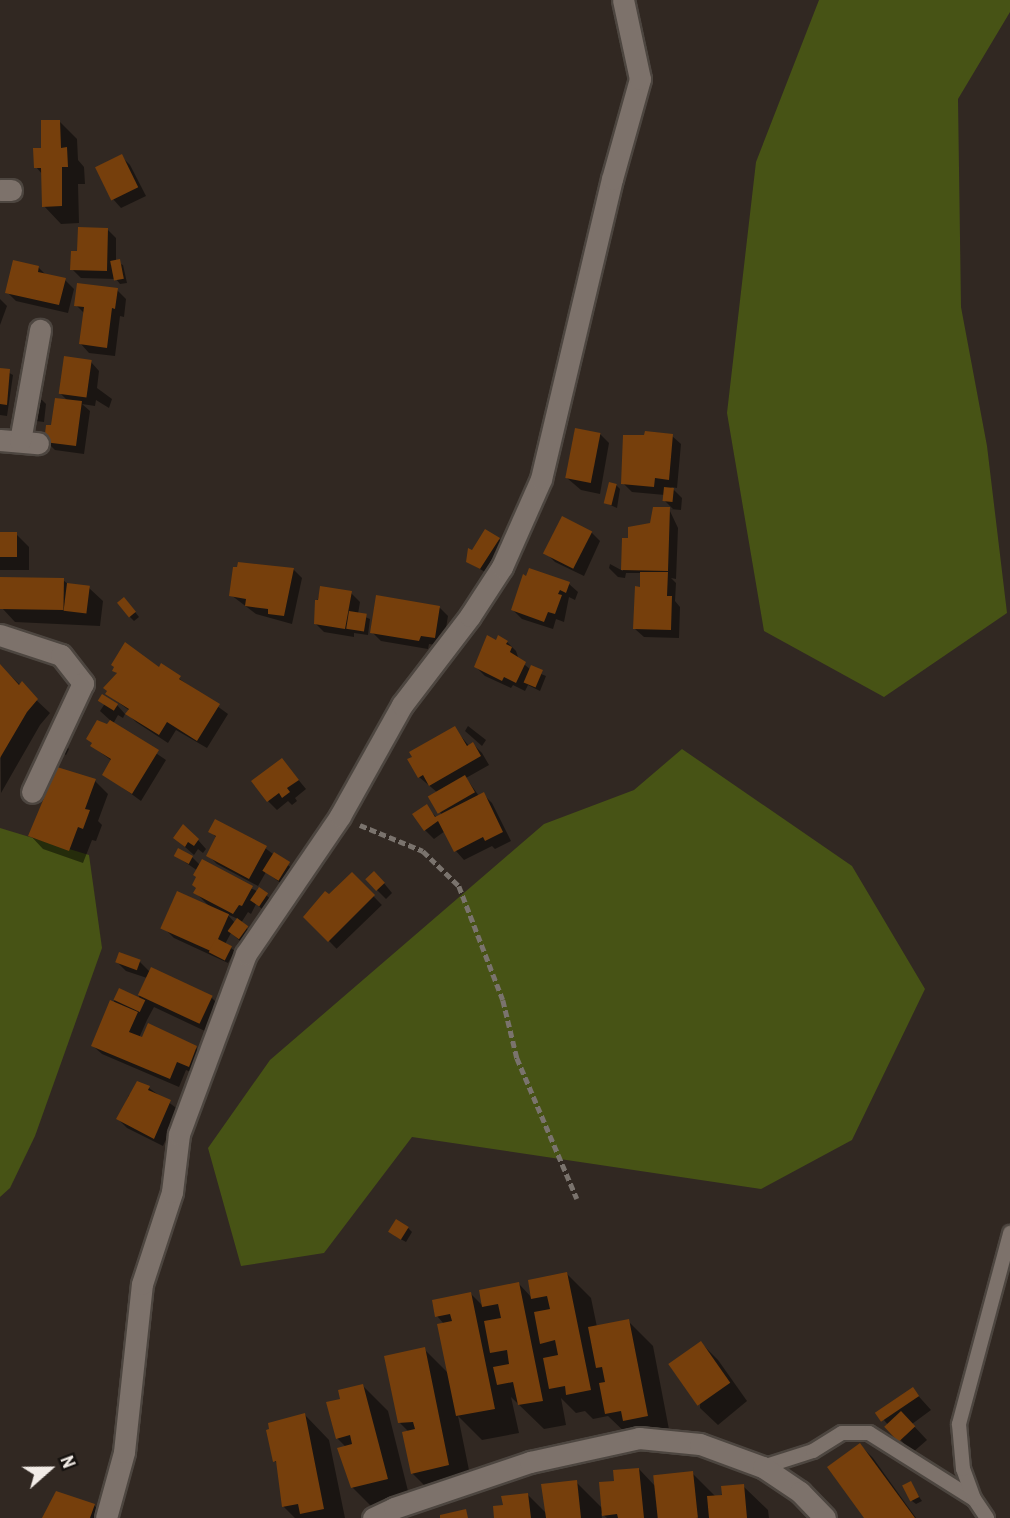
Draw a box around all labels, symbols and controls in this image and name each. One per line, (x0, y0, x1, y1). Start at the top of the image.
north arrow (14, 1434, 84, 1504)
text: N (54, 1452, 83, 1471)

